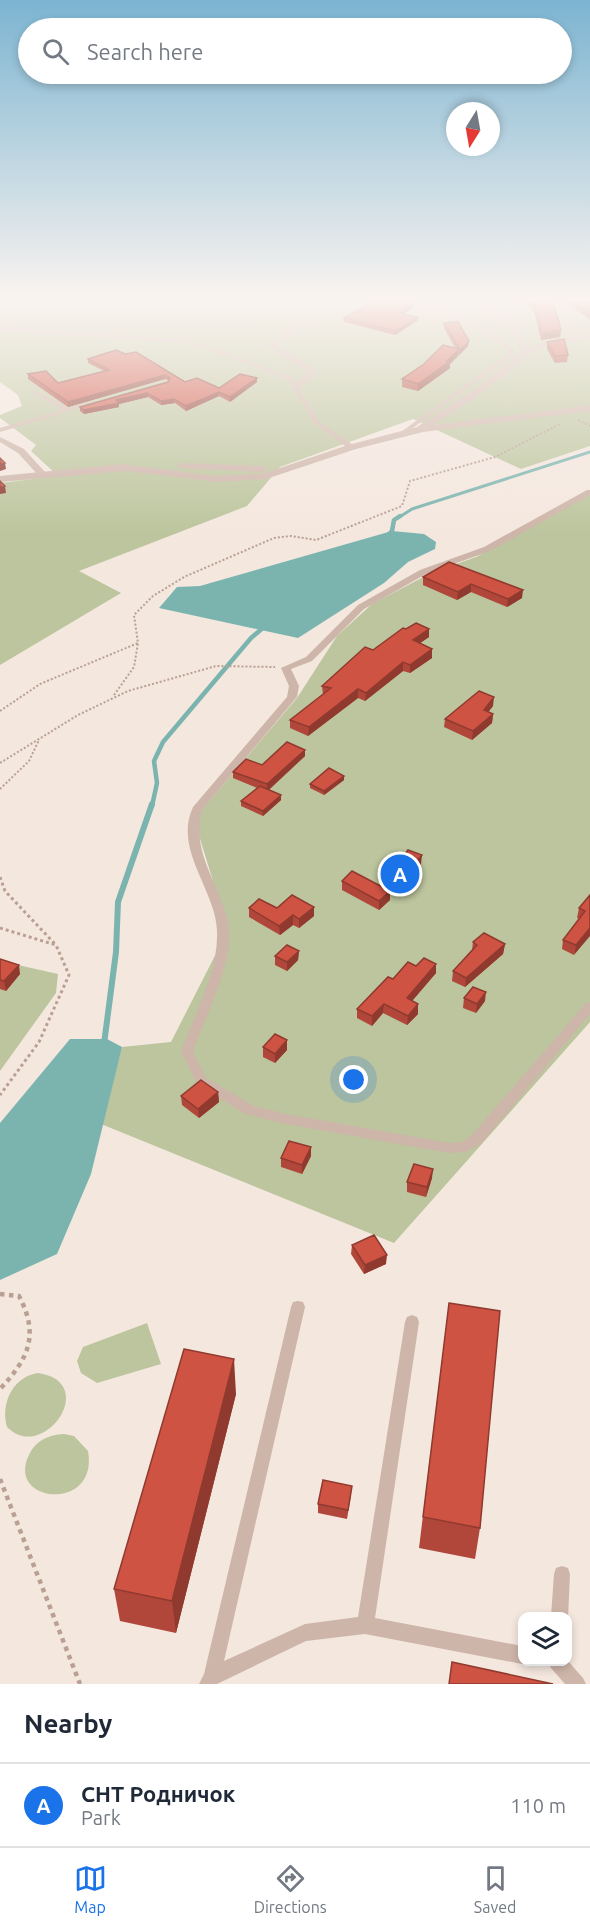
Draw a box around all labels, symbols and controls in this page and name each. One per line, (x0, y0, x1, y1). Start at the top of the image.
search box (18, 18, 572, 84)
icon: search (39, 35, 72, 68)
text: Search here (87, 39, 203, 64)
north arrow (446, 102, 500, 156)
pin: A (380, 852, 420, 896)
your location (339, 1065, 368, 1094)
map controls (518, 1612, 572, 1666)
button: layers (518, 1612, 572, 1666)
text: Nearby (24, 1709, 112, 1738)
text: СНТ Родничок (81, 1781, 235, 1806)
text: A (36, 1794, 51, 1817)
text: 110 m (510, 1794, 566, 1817)
text: Park (81, 1806, 121, 1829)
tab: Map (74, 1862, 107, 1916)
tab: Directions (254, 1862, 327, 1916)
tab: Saved (474, 1862, 516, 1916)

